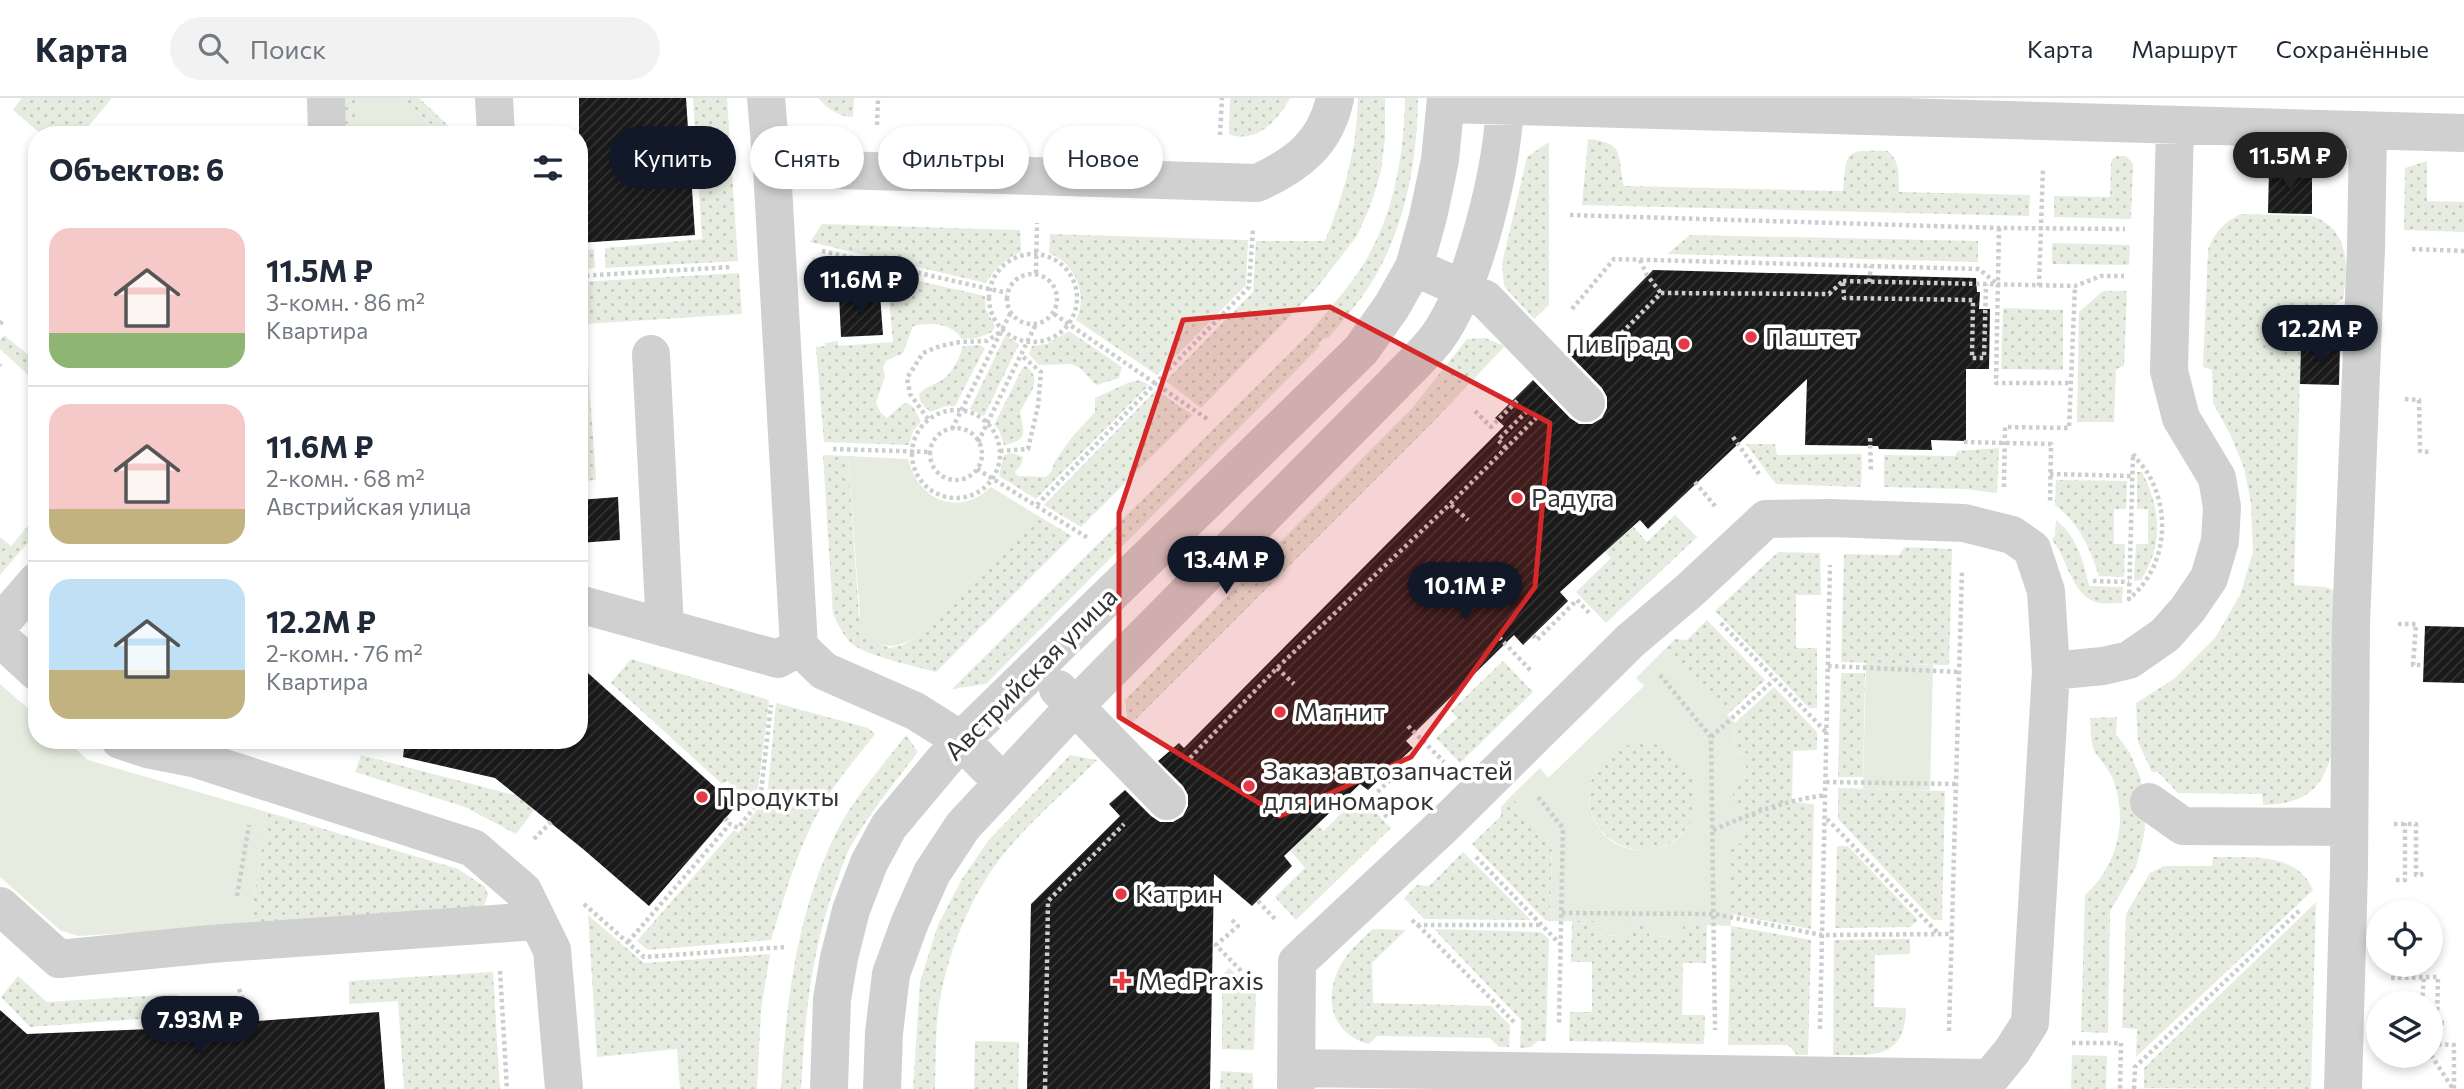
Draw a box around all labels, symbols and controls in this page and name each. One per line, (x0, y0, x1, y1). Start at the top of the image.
search box (170, 17, 660, 80)
text: Карта (35, 28, 128, 69)
icon: search (194, 29, 232, 67)
text: Поиск (250, 33, 326, 64)
text: Карта (2027, 34, 2093, 63)
text: Маршрут (2131, 34, 2238, 63)
text: Сохранённые (2276, 34, 2429, 63)
chip: Купить (609, 126, 736, 189)
chip: Снять (750, 126, 864, 189)
chip: Фильтры (878, 126, 1029, 189)
chip: Новое (1043, 126, 1163, 189)
pin: 11.5M ₽ (2225, 132, 2355, 192)
text: 11.5M ₽ (2249, 141, 2331, 169)
icon: filters (529, 149, 567, 187)
text: Объектов: 6 (49, 150, 224, 187)
text: 11.5M ₽ (266, 251, 373, 288)
icon: home (105, 256, 189, 340)
pin: 11.6M ₽ (796, 256, 926, 316)
text: 11.6M ₽ (820, 265, 902, 293)
text: 3-комн. · 86 m² (266, 288, 425, 316)
pin: 12.2M ₽ (2255, 306, 2385, 365)
text: 12.2M ₽ (2278, 314, 2362, 342)
text: Квартира (266, 316, 368, 344)
place label: Паштет (1765, 320, 1857, 351)
place label: ПивГрад (1565, 327, 1670, 358)
marker: Паштет (1743, 329, 1759, 345)
marker: ПивГрад (1676, 336, 1692, 352)
text: 11.6M ₽ (266, 427, 374, 464)
icon: home (105, 432, 189, 516)
text: 2-комн. · 68 m² (266, 464, 425, 492)
place label: Радуга (1531, 481, 1614, 512)
marker: Радуга (1509, 490, 1525, 506)
text: Австрийская улица (266, 492, 471, 520)
pin: 13.4M ₽ (1161, 536, 1291, 596)
text: 13.4M ₽ (1183, 545, 1269, 573)
pin: 10.1M ₽ (1400, 562, 1530, 622)
text: 10.1M ₽ (1424, 571, 1506, 599)
street label: Австрийская улица (937, 580, 1123, 766)
text: 12.2M ₽ (266, 602, 376, 639)
icon: home (105, 607, 189, 691)
text: 2-комн. · 76 m² (266, 639, 423, 667)
text: Квартира (266, 667, 368, 695)
place label: Магнит (1294, 695, 1385, 726)
marker: Магнит (1272, 704, 1288, 720)
place label: Заказ автозапчастей для иномарок (1263, 754, 1513, 815)
marker: Заказ автозапчастей для иномарок (1241, 778, 1257, 794)
place label: Продукты (716, 780, 839, 811)
marker: Продукты (694, 789, 710, 805)
place label: Катрин (1135, 877, 1223, 908)
marker: Катрин (1113, 886, 1129, 902)
map controls (2366, 900, 2443, 1068)
button: locate (2366, 900, 2443, 977)
place label: MedPraxis (1138, 964, 1264, 995)
marker: MedPraxis (1112, 971, 1132, 991)
button: layers (2366, 991, 2443, 1068)
pin: 7.93M ₽ (135, 996, 265, 1056)
text: 7.93M ₽ (157, 1005, 243, 1033)

